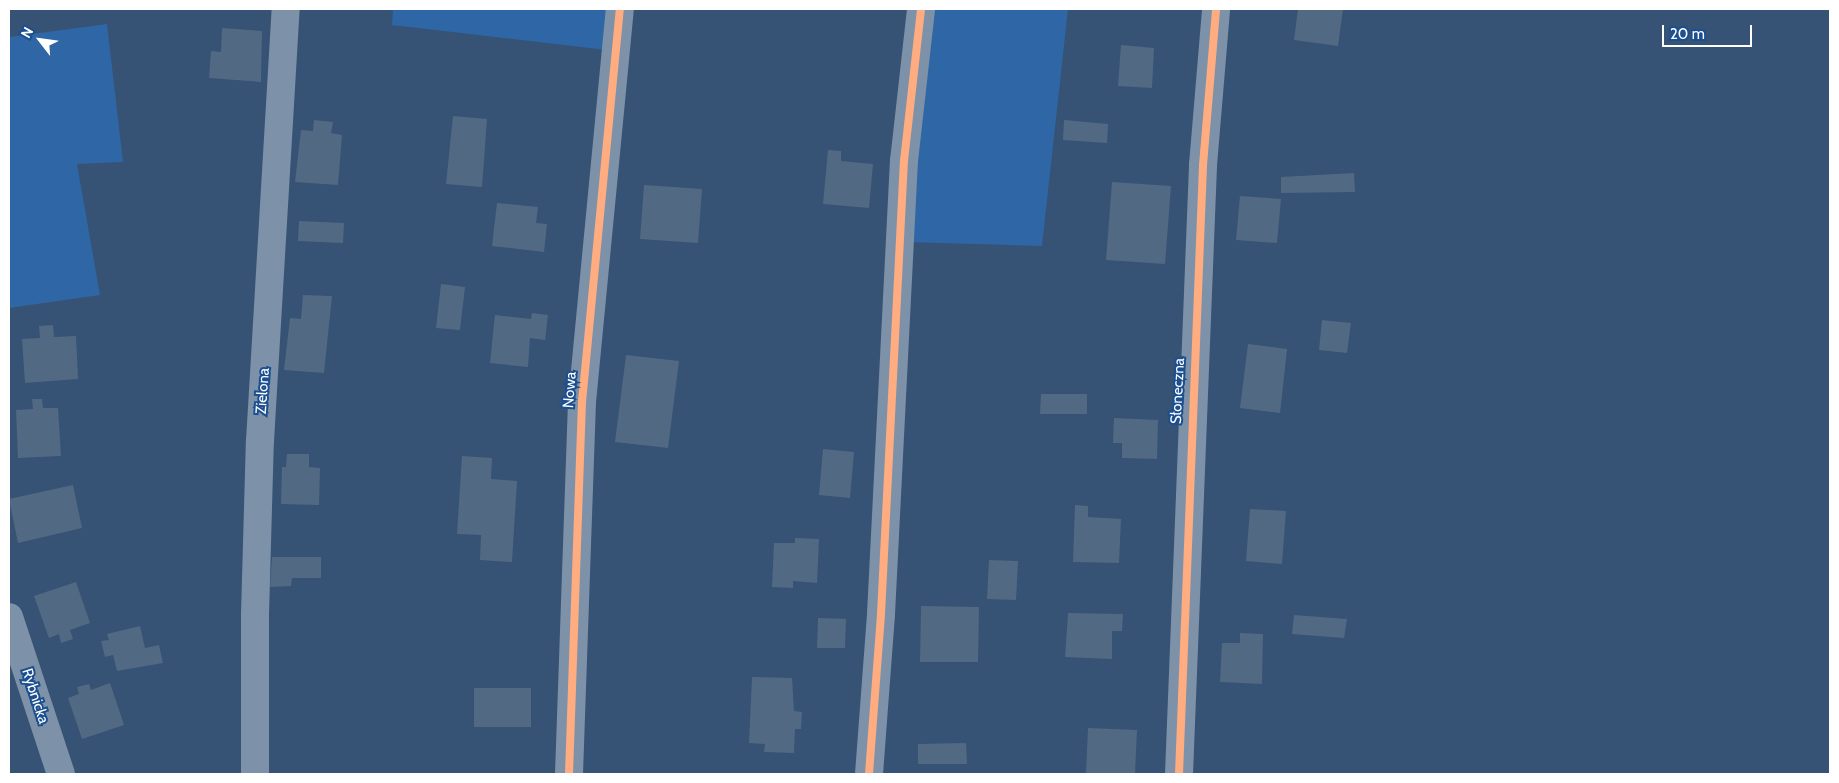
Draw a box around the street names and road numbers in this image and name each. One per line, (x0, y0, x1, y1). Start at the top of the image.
street label: Słoneczna (1167, 358, 1189, 424)
street label: Zielona (252, 367, 274, 415)
street label: Nowa (560, 371, 580, 409)
street label: Rybnicka (18, 666, 52, 726)

